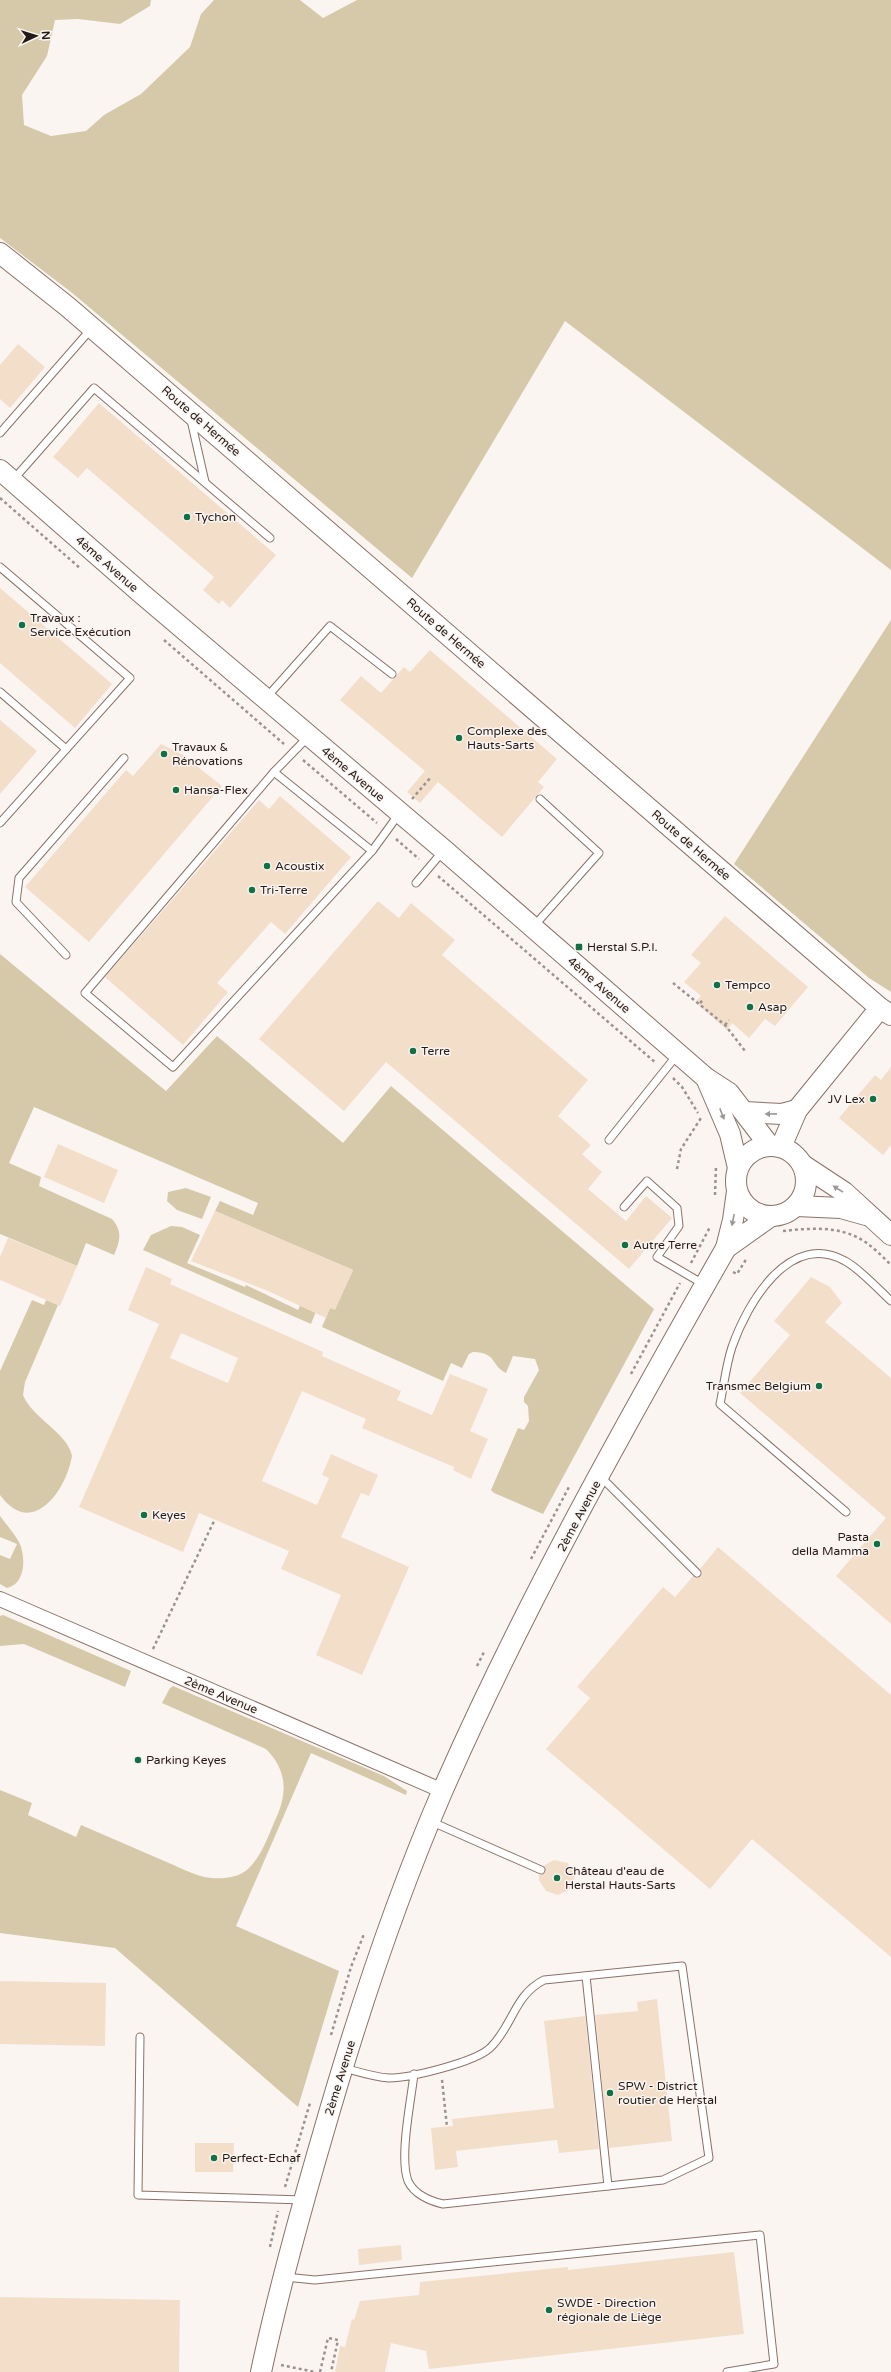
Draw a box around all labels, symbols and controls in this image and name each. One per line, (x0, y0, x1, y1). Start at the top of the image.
north arrow (16, 16, 56, 56)
text: N (39, 30, 52, 40)
street label: Route de Hermée (159, 383, 243, 459)
place label: Tychon (195, 510, 236, 524)
marker: Tychon (182, 512, 192, 522)
street label: 4ème Avenue (73, 533, 141, 595)
street label: Route de Hermée (404, 595, 488, 671)
place label: Travaux : Service Exécution (30, 611, 131, 639)
marker: Travaux : Service Exécution (17, 620, 27, 630)
place label: Complexe des Hauts-Sarts (467, 724, 547, 752)
marker: Complexe des Hauts-Sarts (454, 733, 464, 743)
place label: Travaux & Rénovations (172, 740, 243, 768)
street label: 4ème Avenue (319, 743, 388, 805)
marker: Travaux & Rénovations (159, 749, 169, 759)
place label: Hansa-Flex (184, 783, 248, 797)
marker: Hansa-Flex (171, 785, 181, 795)
street label: Route de Hermée (649, 807, 733, 883)
place label: Acoustix (275, 859, 325, 873)
marker: Acoustix (262, 861, 272, 871)
place label: Tri-Terre (260, 883, 308, 897)
marker: Tri-Terre (247, 885, 257, 895)
place label: Herstal S.P.I. (587, 940, 658, 954)
marker: Herstal S.P.I. (574, 942, 584, 952)
street label: 4ème Avenue (565, 954, 633, 1016)
place label: Tempco (725, 978, 771, 992)
marker: Tempco (712, 980, 722, 990)
place label: Asap (758, 1000, 787, 1014)
marker: Asap (745, 1002, 755, 1012)
place label: Terre (421, 1044, 450, 1058)
marker: Terre (408, 1046, 418, 1056)
place label: JV Lex (828, 1092, 865, 1106)
marker: JV Lex (868, 1094, 878, 1104)
one-way arrow (719, 1109, 725, 1120)
one-way arrow (764, 1111, 777, 1117)
one-way arrow (832, 1185, 843, 1192)
one-way arrow (729, 1214, 735, 1226)
place label: Autre Terre (633, 1238, 697, 1252)
marker: Autre Terre (620, 1240, 630, 1250)
place label: Transmec Belgium (706, 1379, 811, 1393)
marker: Transmec Belgium (814, 1381, 824, 1391)
street label: 2ème Avenue (554, 1478, 604, 1554)
place label: Keyes (152, 1508, 186, 1522)
marker: Keyes (139, 1510, 149, 1520)
place label: Pasta della Mamma (792, 1530, 869, 1558)
marker: Pasta della Mamma (872, 1539, 882, 1549)
street label: 2ème Avenue (182, 1673, 260, 1717)
place label: Parking Keyes (146, 1753, 227, 1767)
marker: Parking Keyes (133, 1755, 143, 1765)
place label: Château d'eau de Herstal Hauts-Sarts (565, 1864, 676, 1892)
marker: Château d'eau de Herstal Hauts-Sarts (552, 1873, 562, 1883)
street label: 2ème Avenue (322, 2038, 358, 2117)
place label: SPW - District routier de Herstal (618, 2079, 717, 2107)
marker: SPW - District routier de Herstal (605, 2088, 615, 2098)
place label: Perfect-Echaf (222, 2151, 301, 2165)
marker: Perfect-Echaf (209, 2153, 219, 2163)
place label: SWDE - Direction régionale de Liège (557, 2296, 662, 2324)
marker: SWDE - Direction régionale de Liège (544, 2305, 554, 2315)

